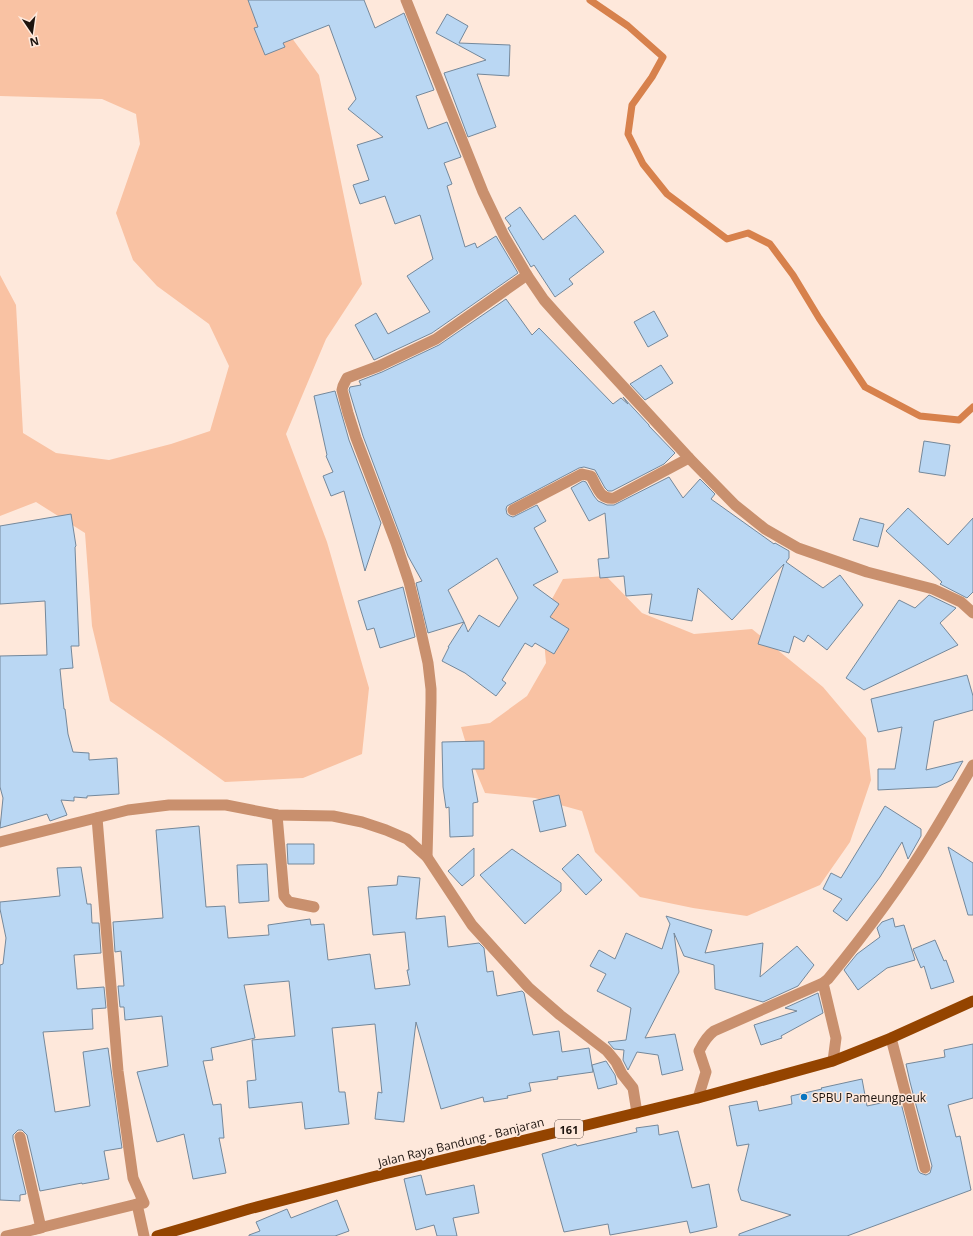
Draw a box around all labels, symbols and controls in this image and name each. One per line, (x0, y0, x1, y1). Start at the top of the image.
north arrow (12, 12, 52, 52)
text: N (28, 34, 40, 51)
place label: SPBU Pameungpeuk (812, 1089, 927, 1106)
marker: SPBU Pameungpeuk (799, 1092, 809, 1102)
street label: Jalan Raya Bandung - Banjaran (375, 1113, 546, 1171)
road number: 161 (555, 1120, 583, 1138)

